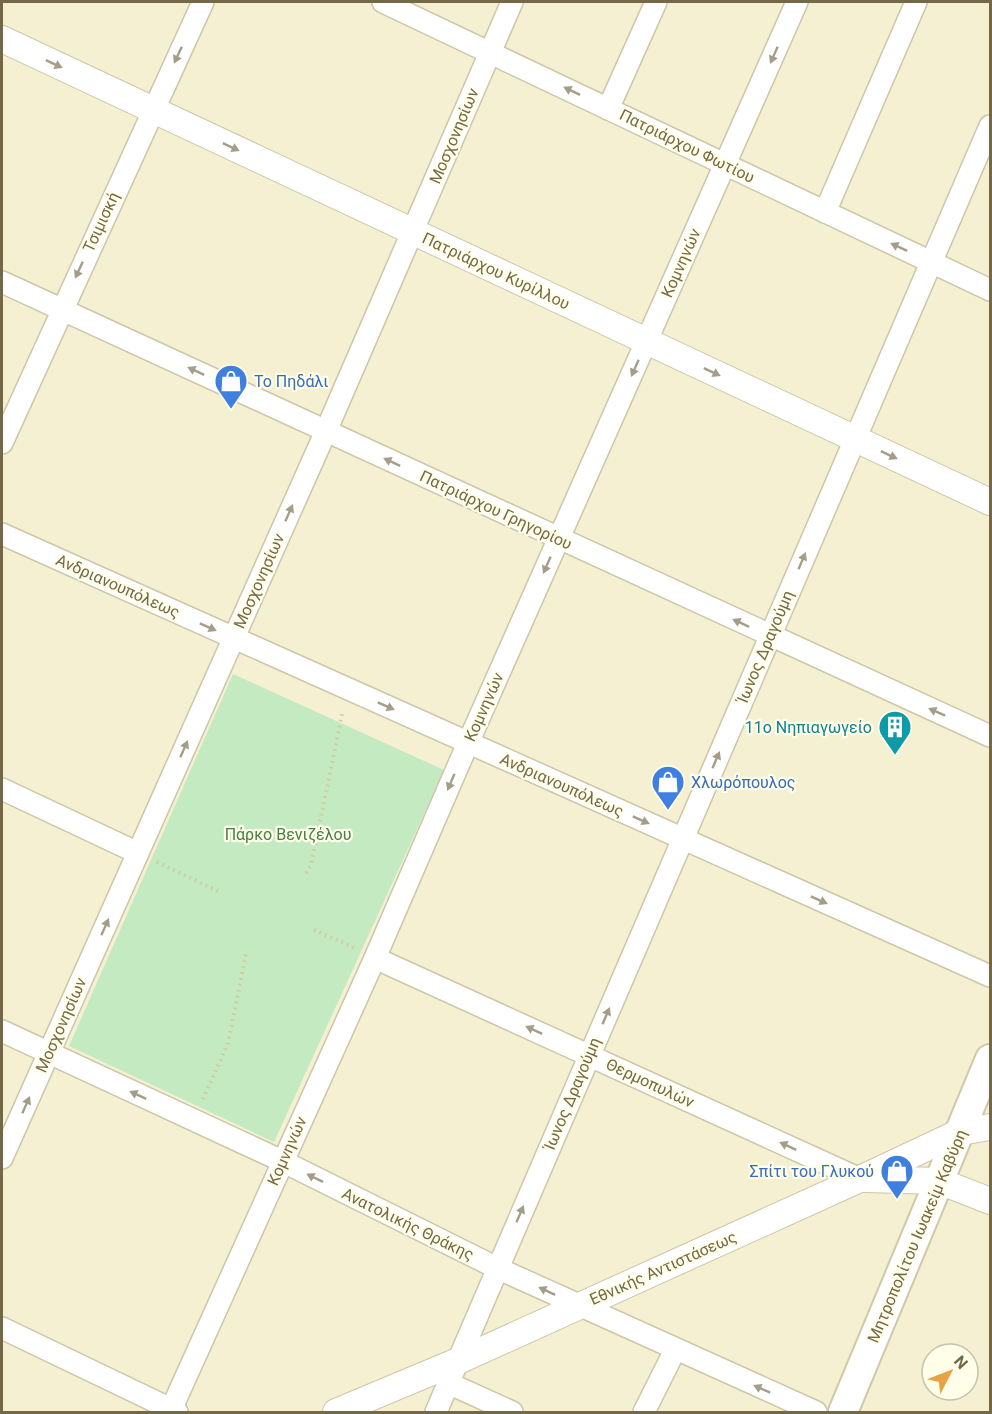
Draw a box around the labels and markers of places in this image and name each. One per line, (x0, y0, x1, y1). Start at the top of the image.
shop icon: Το Πηδάλι (213, 363, 249, 410)
place label: Το Πηδάλι (254, 372, 329, 391)
building icon: 11ο Νηπιαγωγείο (877, 709, 913, 756)
place label: 11ο Νηπιαγωγείο (745, 718, 872, 737)
shop icon: Χλωρόπουλος (650, 764, 686, 811)
place label: Χλωρόπουλος (691, 773, 795, 792)
shop icon: Σπίτι του Γλυκού (879, 1153, 915, 1200)
place label: Σπίτι του Γλυκού (749, 1162, 874, 1181)

